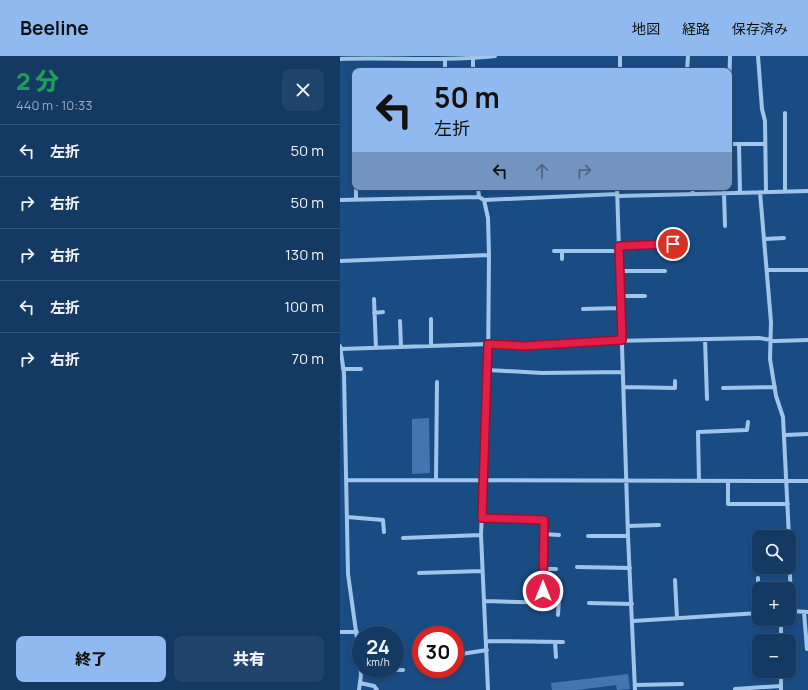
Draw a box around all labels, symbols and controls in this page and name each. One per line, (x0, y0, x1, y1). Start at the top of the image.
text: Beeline (20, 15, 89, 41)
text: 地図 (632, 19, 660, 38)
text: 経路 (682, 19, 710, 38)
text: 保存済み (732, 19, 788, 38)
text: 2 分 (16, 64, 59, 97)
button: close (282, 69, 324, 111)
text: 50 m (434, 78, 500, 116)
icon: left (368, 84, 420, 136)
text: 440 m · 10:33 (16, 96, 92, 114)
text: 左折 (434, 116, 470, 140)
icon: left (16, 140, 38, 162)
text: 50 m (290, 140, 324, 161)
text: 左折 (50, 141, 80, 162)
icon: left (489, 160, 511, 182)
icon: ahead (531, 160, 553, 182)
icon: right (573, 160, 595, 182)
icon: right (16, 192, 38, 214)
text: 50 m (290, 192, 324, 213)
text: 右折 (50, 193, 80, 214)
pin (656, 227, 690, 261)
icon: arrive (662, 233, 684, 255)
icon: right (16, 244, 38, 266)
text: 130 m (285, 244, 324, 265)
text: 右折 (50, 245, 80, 266)
icon: left (16, 296, 38, 318)
text: 100 m (284, 296, 324, 317)
text: 左折 (50, 297, 80, 318)
icon: right (16, 348, 38, 370)
text: 70 m (292, 348, 324, 369)
text: 右折 (50, 349, 80, 370)
map controls (752, 530, 796, 678)
button: search (752, 530, 796, 574)
position arrow (522, 570, 564, 612)
button: + (752, 582, 796, 626)
speed limit sign: 30 (412, 626, 464, 678)
text: 24 (366, 633, 390, 660)
button: − (752, 634, 796, 678)
button: 終了 (16, 636, 166, 682)
button: 共有 (174, 636, 324, 682)
text: km/h (366, 655, 390, 669)

